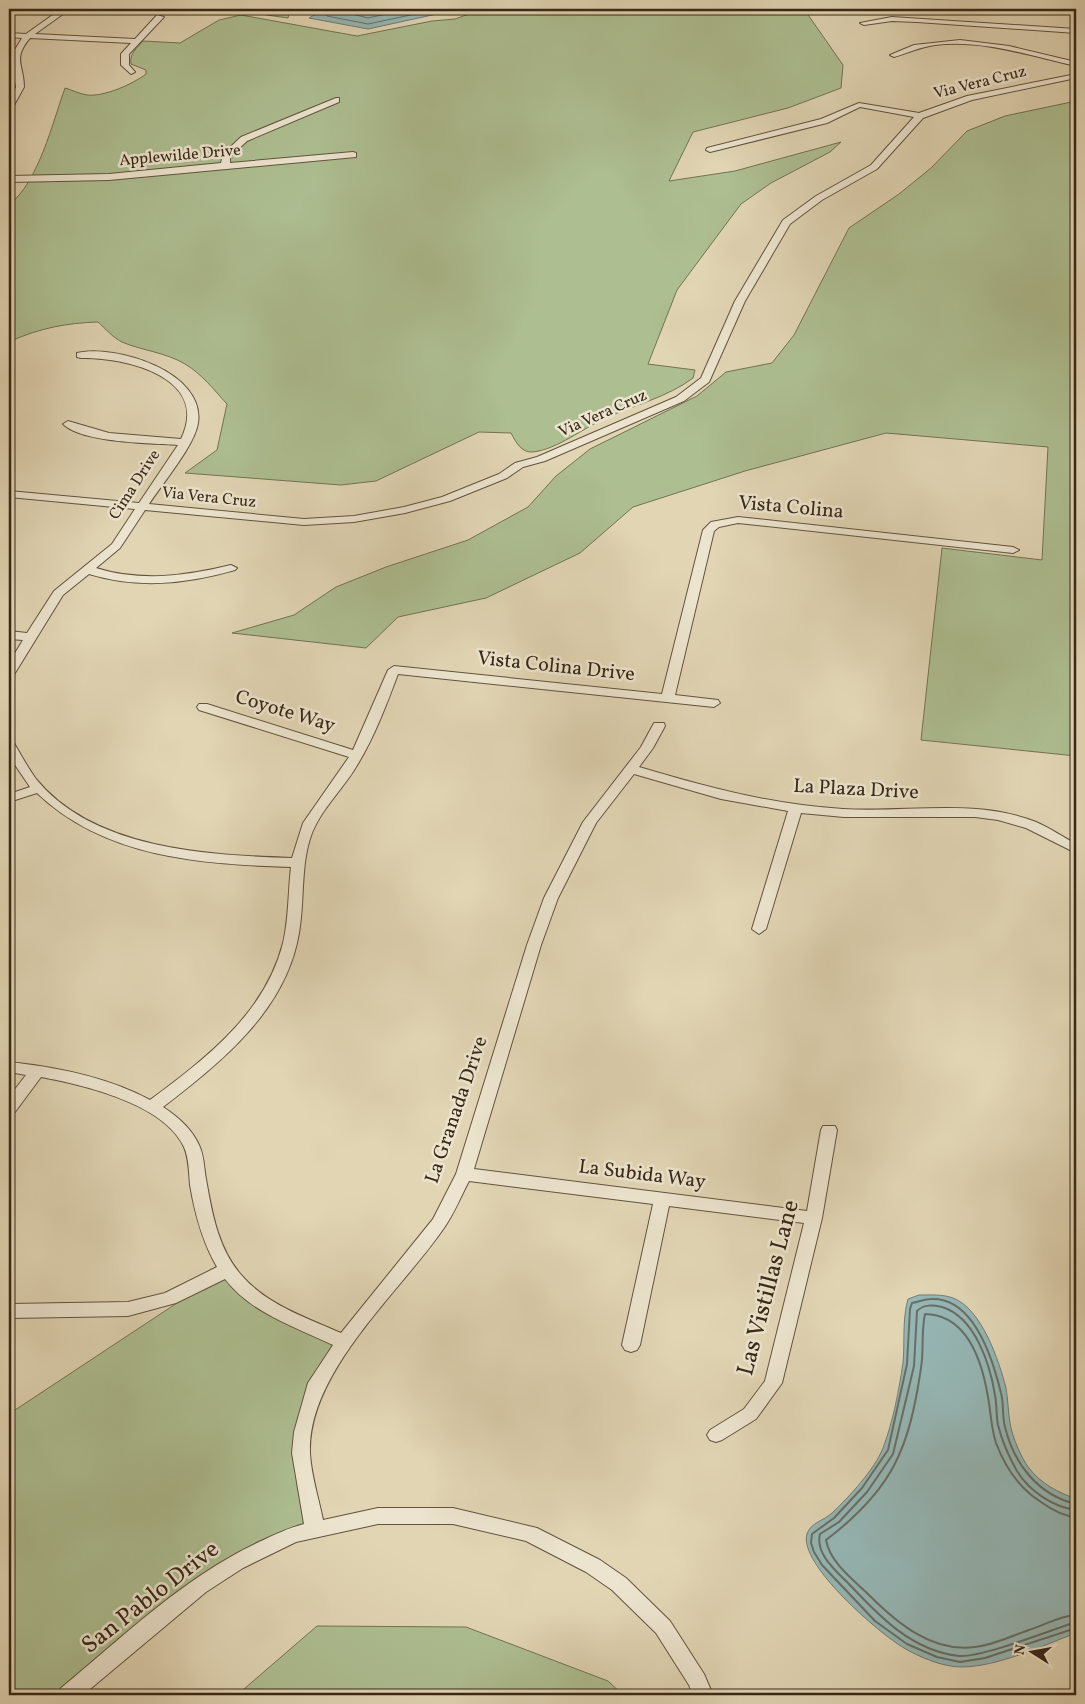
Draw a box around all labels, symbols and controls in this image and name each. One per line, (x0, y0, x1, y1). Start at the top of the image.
street label: Via Vera Cruz (931, 61, 1029, 105)
street label: Applewilde Drive (118, 140, 242, 172)
street label: Via Vera Cruz (555, 385, 651, 443)
street label: Cima Drive (104, 446, 166, 524)
street label: Via Vera Cruz (161, 482, 257, 514)
street label: Vista Colina (737, 489, 845, 527)
street label: Vista Colina Drive (476, 645, 636, 689)
street label: Coyote Way (232, 684, 339, 741)
street label: La Plaza Drive (793, 773, 919, 807)
street label: La Granada Drive (419, 1033, 495, 1187)
street label: La Subida Way (577, 1153, 707, 1197)
street label: Las Vistillas Lane (729, 1196, 809, 1380)
street label: San Pablo Drive (75, 1533, 227, 1663)
north arrow (1008, 1626, 1058, 1676)
text: N (1010, 1643, 1031, 1657)

